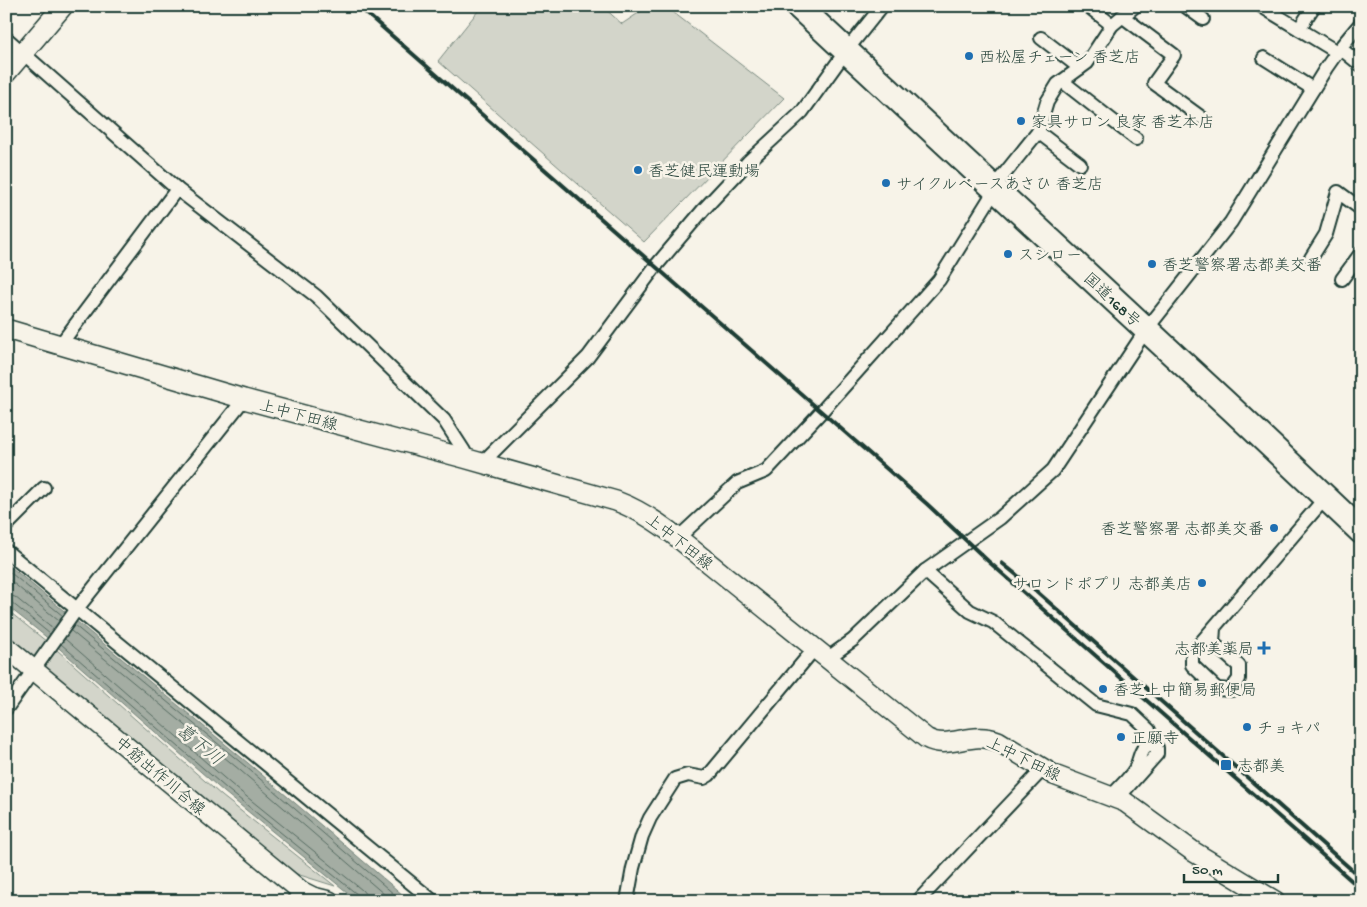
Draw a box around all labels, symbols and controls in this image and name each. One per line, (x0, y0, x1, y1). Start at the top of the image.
place label: 西松屋チェーン 香芝店 (979, 49, 1140, 69)
marker: 西松屋チェーン 香芝店 (963, 50, 975, 62)
place label: 家具サロン 良家 香芝本店 (1031, 113, 1215, 134)
marker: 家具サロン 良家 香芝本店 (1015, 115, 1027, 127)
place label: 香芝健民運動場 (648, 163, 760, 183)
marker: 香芝健民運動場 (632, 164, 644, 176)
place label: サイクルベースあさひ 香芝店 (896, 176, 1103, 196)
marker: サイクルベースあさひ 香芝店 (880, 177, 892, 189)
marker: スシロー (1002, 248, 1014, 260)
place label: スシロー (1018, 248, 1082, 267)
place label: 香芝警察署志都美交番 (1162, 256, 1322, 277)
marker: 香芝警察署志都美交番 (1146, 258, 1158, 270)
street label: 国道168号 (1078, 270, 1144, 333)
street label: 上中下田線 (257, 396, 340, 437)
street label: 上中下田線 (640, 510, 716, 576)
place label: 香芝警察署 志都美交番 (1100, 520, 1264, 541)
marker: 香芝警察署 志都美交番 (1268, 522, 1280, 534)
place label: サロンドポプリ 志都美店 (1012, 576, 1192, 596)
marker: サロンドポプリ 志都美店 (1196, 577, 1208, 589)
place label: 志都美薬局 (1174, 641, 1254, 661)
marker: 志都美薬局 (1258, 642, 1270, 654)
place label: 香芝上中簡易郵便局 (1113, 681, 1257, 702)
marker: 香芝上中簡易郵便局 (1097, 683, 1109, 695)
water label: 葛下川 (171, 720, 227, 771)
marker: チョキパ (1241, 721, 1253, 733)
place label: チョキパ (1257, 721, 1321, 740)
place label: 正願寺 (1131, 730, 1179, 750)
marker: 正願寺 (1115, 731, 1127, 743)
street label: 中筋出作川合線 (110, 733, 209, 821)
street label: 上中下田線 (982, 733, 1063, 787)
marker: 志都美 (1219, 758, 1233, 772)
place label: 志都美 (1237, 758, 1285, 778)
scale bar (1184, 852, 1278, 884)
text: 50 m (1192, 862, 1223, 880)

